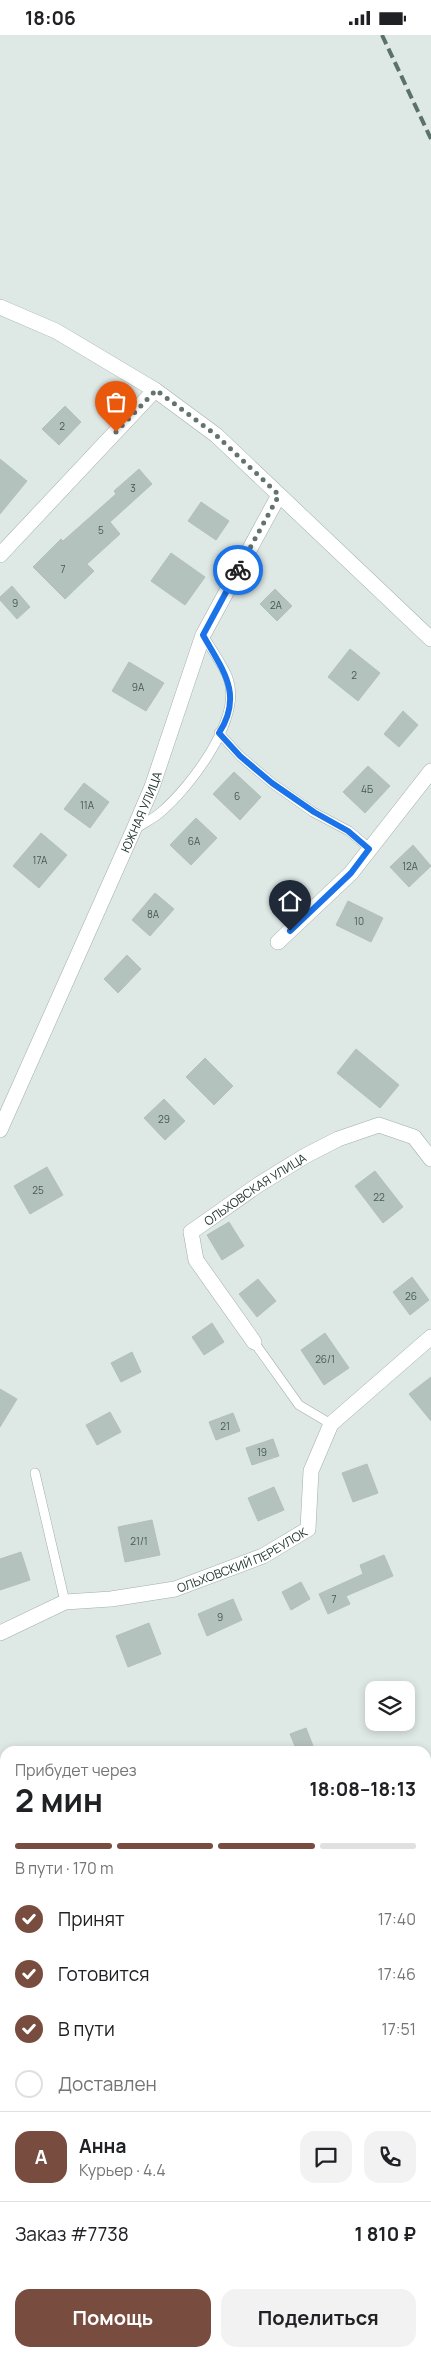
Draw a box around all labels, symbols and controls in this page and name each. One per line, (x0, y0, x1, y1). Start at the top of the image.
text: 18:06 (25, 5, 76, 31)
pin (95, 381, 137, 432)
icon: bag (102, 388, 130, 416)
house number: 2 (59, 419, 65, 433)
house number: 3 (130, 481, 136, 495)
house number: 5 (98, 523, 104, 537)
courier (213, 545, 263, 595)
icon: bike (224, 556, 252, 584)
house number: 7 (60, 562, 66, 576)
house number: 9 (12, 596, 18, 610)
house number: 2А (270, 598, 283, 612)
house number: 2 (351, 668, 357, 682)
house number: 9А (132, 680, 145, 694)
street label: ЮЖНАЯ УЛИЦА (116, 769, 165, 855)
house number: 4Б (361, 782, 373, 796)
house number: 6 (234, 789, 240, 803)
house number: 11А (80, 798, 95, 812)
house number: 6А (188, 834, 201, 848)
house number: 17А (33, 853, 48, 867)
house number: 12А (402, 859, 419, 873)
pin (269, 880, 311, 931)
icon: home (276, 887, 304, 915)
house number: 8А (147, 907, 160, 921)
house number: 10 (354, 914, 364, 928)
house number: 29 (158, 1112, 170, 1126)
street label: ОЛЬХОВСКАЯ УЛИЦА (200, 1149, 310, 1229)
house number: 25 (32, 1183, 44, 1197)
house number: 22 (373, 1190, 385, 1204)
house number: 26 (405, 1289, 417, 1303)
house number: 26/1 (315, 1352, 335, 1366)
house number: 21 (220, 1419, 230, 1433)
house number: 19 (257, 1445, 267, 1459)
street label: ОЛЬХОВСКИЙ ПЕРЕУЛОК (174, 1523, 311, 1596)
house number: 21/1 (130, 1534, 148, 1548)
house number: 7 (331, 1592, 337, 1606)
house number: 9 (217, 1610, 223, 1624)
map controls (365, 1681, 415, 1731)
button: layers (365, 1681, 415, 1731)
text: Прибудет через (15, 1759, 137, 1781)
text: 18:08–18:13 (309, 1776, 416, 1802)
text: 2 мин (15, 1778, 103, 1822)
text: В пути · 170 m (15, 1857, 114, 1879)
icon: check (15, 1905, 43, 1933)
text: Принят (58, 1906, 125, 1932)
text: 17:40 (378, 1908, 416, 1930)
icon: check (15, 1960, 43, 1988)
text: Готовится (58, 1961, 150, 1987)
text: 17:46 (378, 1963, 416, 1985)
icon: check (15, 2015, 43, 2043)
text: В пути (58, 2016, 115, 2042)
text: 17:51 (381, 2018, 416, 2040)
text: Доставлен (58, 2071, 157, 2097)
button: chat (300, 2131, 352, 2183)
button: phone (364, 2131, 416, 2183)
text: Анна (79, 2133, 126, 2159)
text: А (35, 2144, 47, 2170)
text: Курьер · 4.4 (79, 2159, 166, 2181)
text: Заказ #7738 (15, 2221, 129, 2247)
text: 1 810 ₽ (355, 2221, 416, 2247)
button: Помощь (15, 2289, 211, 2347)
button: Поделиться (221, 2289, 416, 2347)

